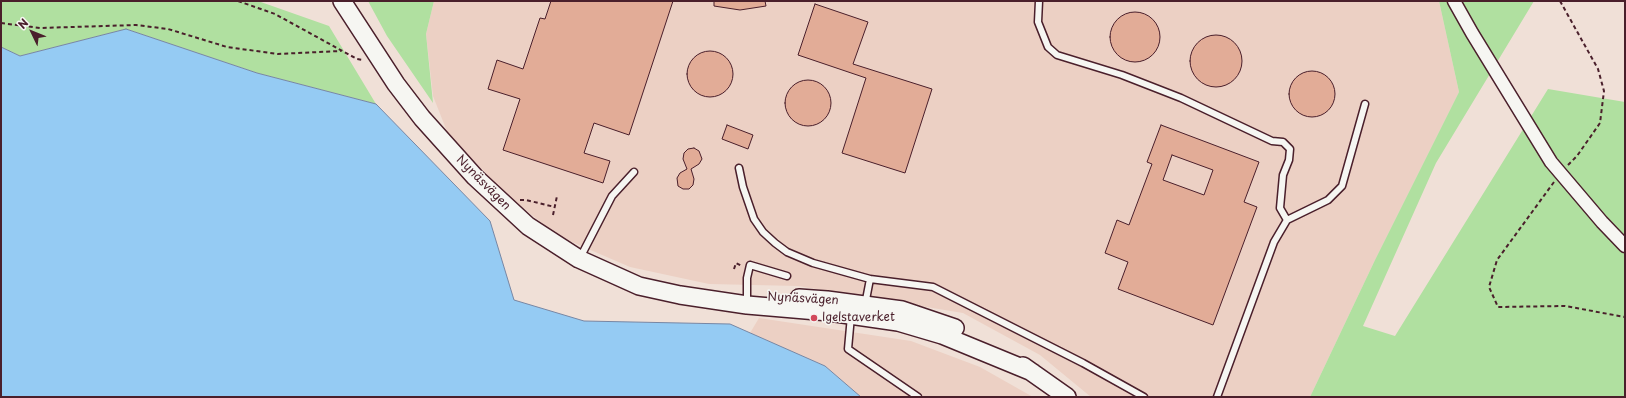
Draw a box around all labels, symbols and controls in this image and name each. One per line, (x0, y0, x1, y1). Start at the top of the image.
north arrow (12, 12, 52, 52)
text: N (14, 14, 32, 32)
street label: Nynäsvägen (453, 153, 513, 213)
street label: Nynäsvägen (767, 290, 839, 308)
place label: Igelstaverket (822, 311, 895, 325)
marker: Igelstaverket (809, 313, 819, 323)

